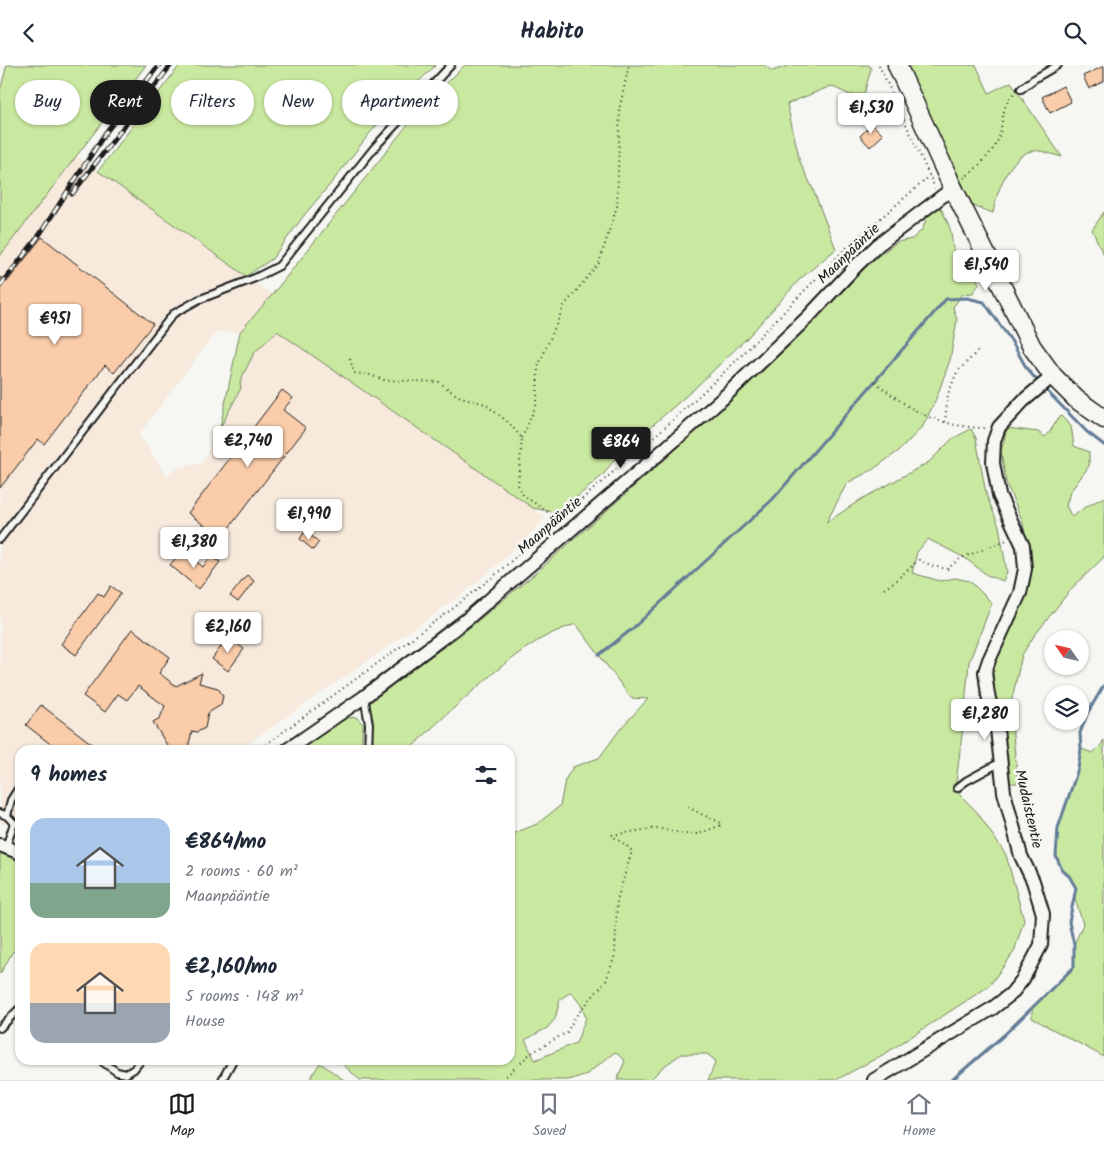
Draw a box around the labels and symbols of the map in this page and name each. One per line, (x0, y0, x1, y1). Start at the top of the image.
pin: €1,530 (830, 93, 912, 135)
street label: Maanpääntie (812, 218, 886, 290)
pin: €1,540 (945, 249, 1027, 292)
pin: €951 (25, 303, 85, 346)
pin: €2,740 (207, 425, 289, 468)
pin: €864 (591, 427, 651, 469)
street label: Maanpääntie (512, 491, 588, 561)
pin: €1,990 (268, 499, 350, 541)
pin: €1,380 (153, 527, 235, 569)
pin: €2,160 (187, 611, 269, 654)
north arrow (1044, 630, 1089, 675)
pin: €1,280 (944, 699, 1026, 741)
street label: Mudaistentie (1007, 767, 1049, 851)

